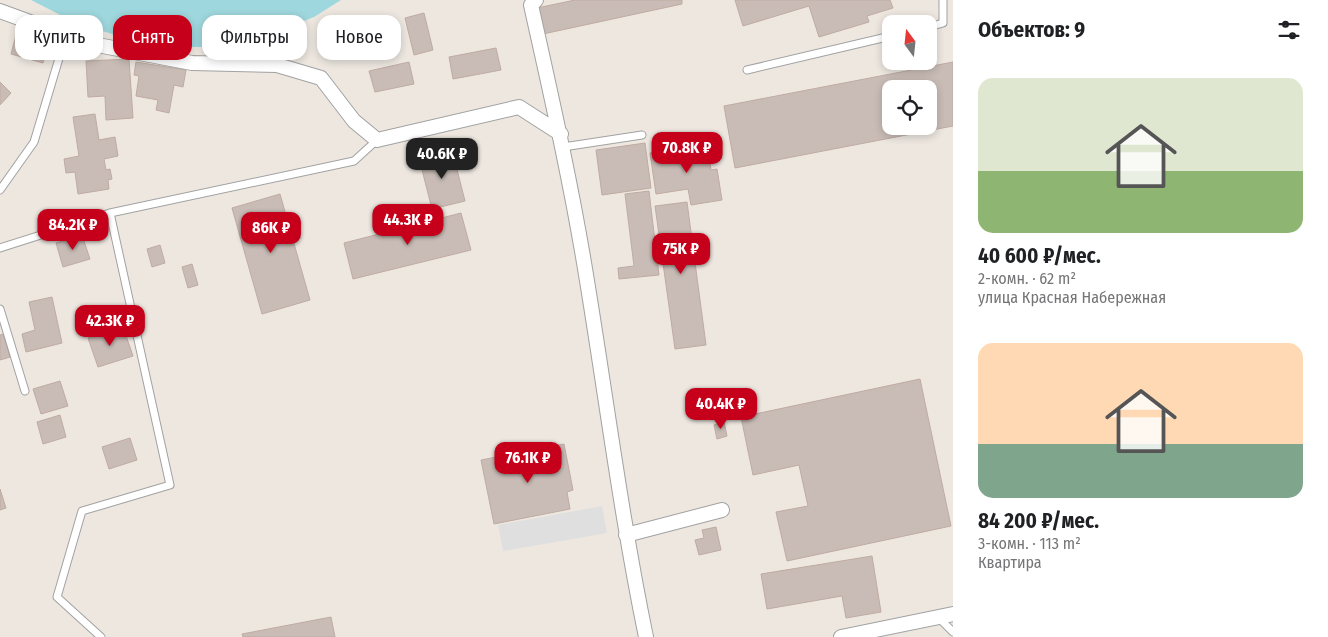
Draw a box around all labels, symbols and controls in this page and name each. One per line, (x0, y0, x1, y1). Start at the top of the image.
chip: Купить (15, 15, 103, 60)
chip: Снять (113, 15, 192, 60)
chip: Фильтры (202, 15, 307, 60)
chip: Новое (317, 15, 401, 60)
north arrow (882, 15, 938, 70)
map controls (882, 15, 937, 135)
icon: filters (1275, 16, 1303, 44)
text: Объектов: 9 (978, 17, 1085, 43)
button: locate (882, 80, 937, 135)
icon: home (1096, 111, 1186, 201)
pin: 70.8K ₽ (641, 132, 733, 174)
pin: 40.6K ₽ (396, 138, 488, 180)
text: 70.8K ₽ (663, 138, 711, 157)
text: 40.6K ₽ (417, 144, 467, 163)
pin: 44.3K ₽ (362, 204, 454, 246)
pin: 84.2K ₽ (27, 208, 119, 251)
text: 44.3K ₽ (383, 210, 433, 229)
pin: 86K ₽ (236, 212, 306, 254)
text: 84.2K ₽ (48, 215, 98, 234)
text: 86K ₽ (252, 218, 290, 237)
pin: 75K ₽ (646, 232, 716, 275)
text: 75K ₽ (663, 239, 699, 258)
text: 40 600 ₽/мес. (978, 243, 1101, 269)
text: 2-комн. · 62 m² (978, 269, 1076, 288)
text: улица Красная Набережная (978, 288, 1166, 307)
pin: 42.3K ₽ (64, 304, 156, 347)
text: 42.3K ₽ (86, 311, 134, 330)
icon: home (1096, 376, 1186, 466)
pin: 40.4K ₽ (675, 388, 767, 430)
text: 40.4K ₽ (696, 394, 746, 413)
pin: 76.1K ₽ (482, 442, 574, 484)
text: 76.1K ₽ (505, 448, 551, 467)
text: 84 200 ₽/мес. (978, 508, 1099, 534)
text: 3-комн. · 113 m² (978, 534, 1081, 553)
text: Квартира (978, 553, 1042, 572)

